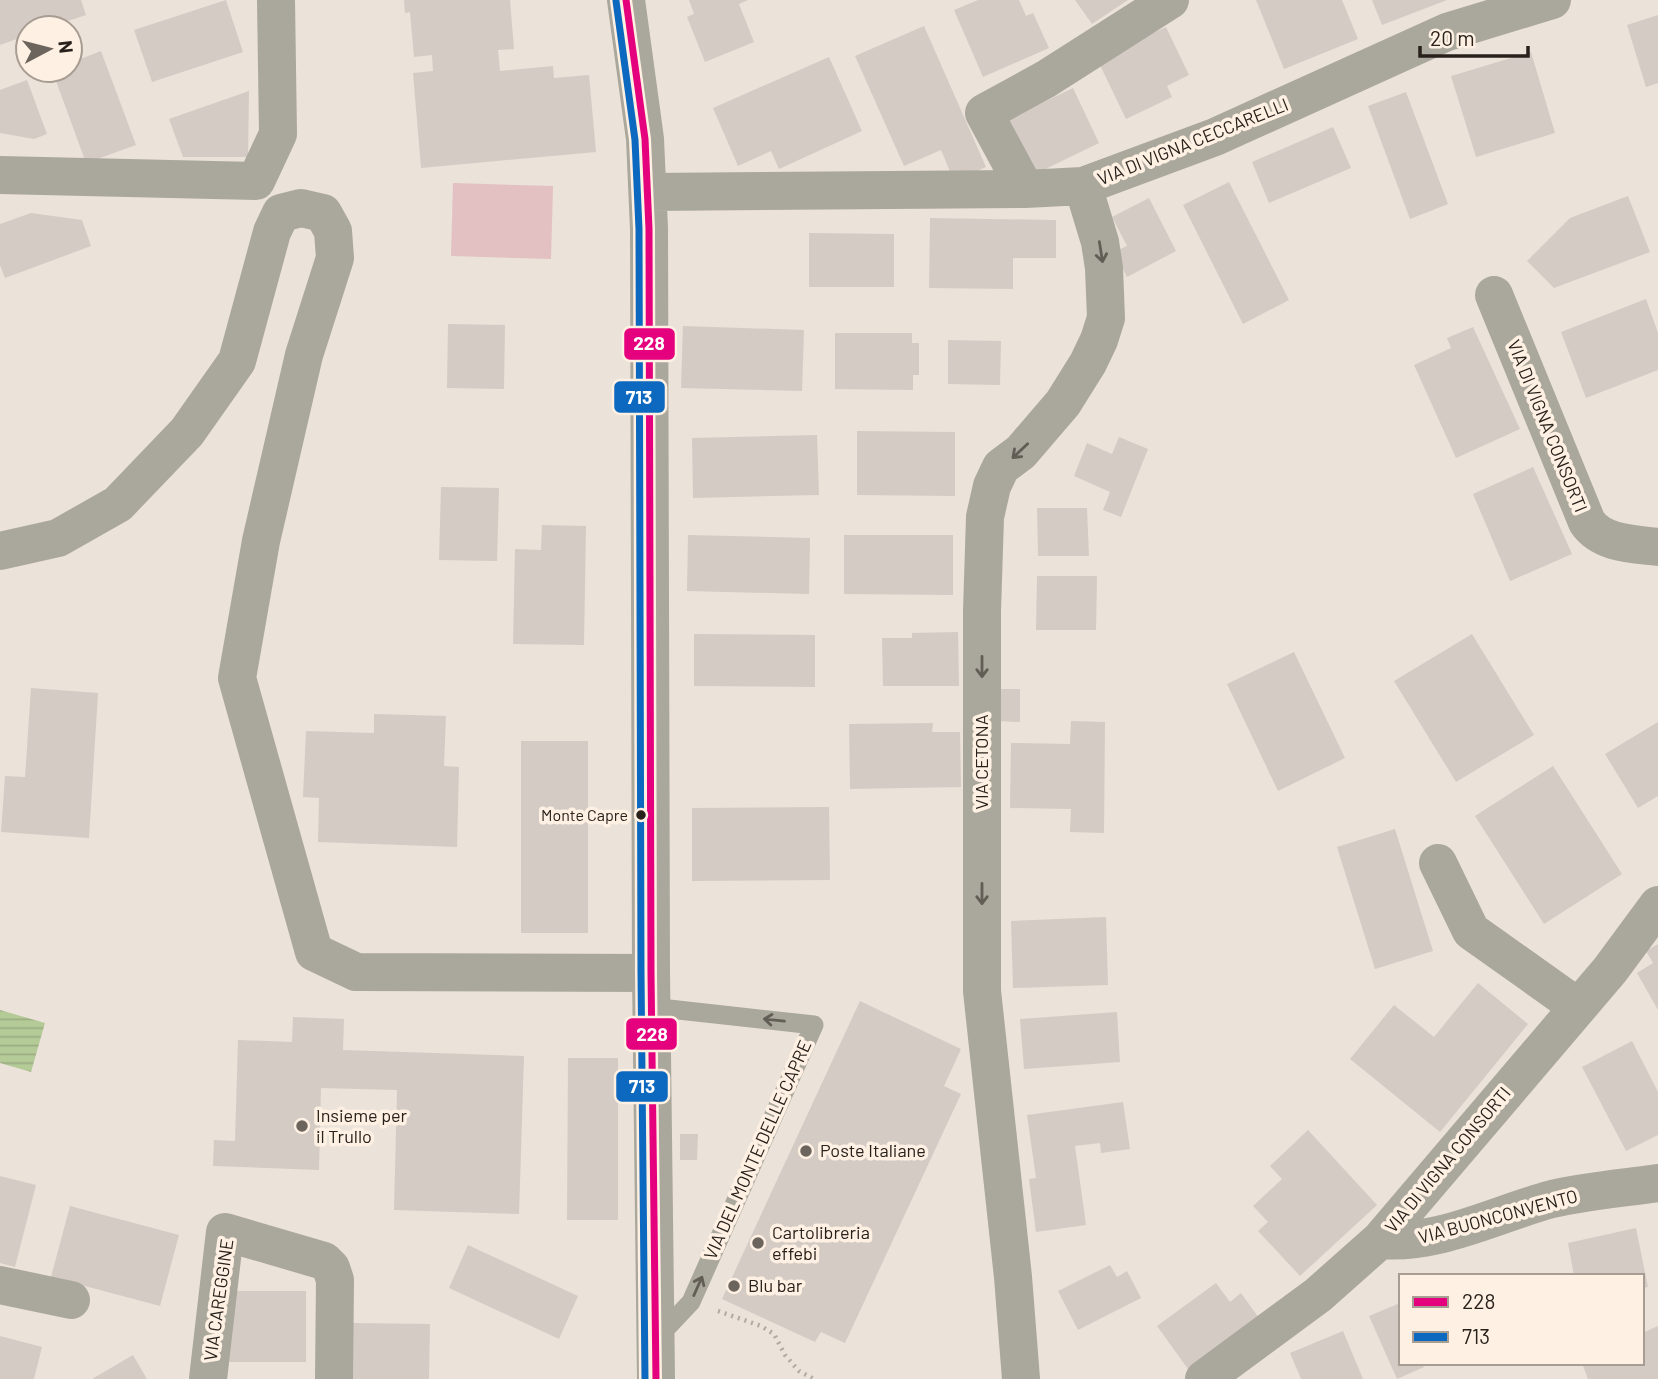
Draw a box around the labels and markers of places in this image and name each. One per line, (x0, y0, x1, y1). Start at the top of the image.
place label: Monte Capre (541, 805, 628, 824)
marker: Monte Capre (634, 808, 648, 822)
place label: Insieme per il Trullo (316, 1104, 408, 1147)
marker: Insieme per il Trullo (294, 1118, 310, 1134)
place label: Poste Italiane (820, 1139, 926, 1161)
marker: Poste Italiane (798, 1143, 814, 1159)
place label: Cartolibreria effebi (772, 1221, 870, 1264)
marker: Cartolibreria effebi (750, 1235, 766, 1251)
place label: Blu bar (748, 1274, 803, 1296)
marker: Blu bar (726, 1278, 742, 1294)

